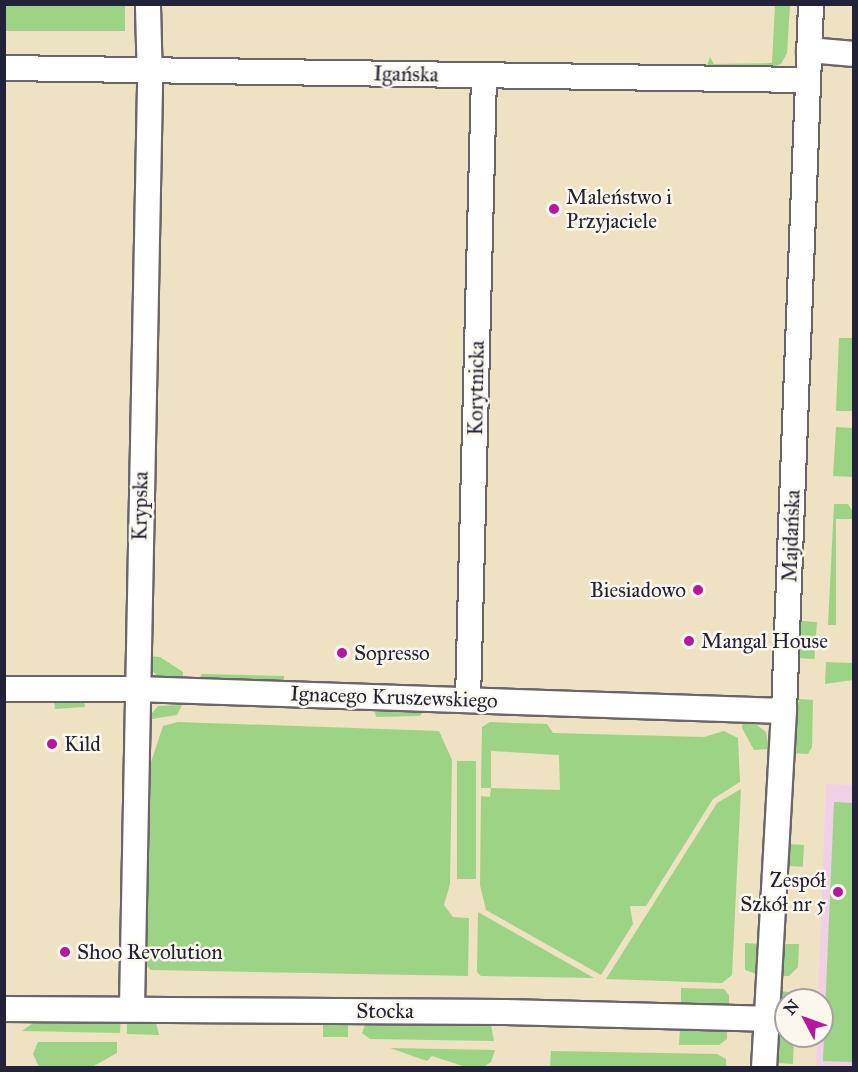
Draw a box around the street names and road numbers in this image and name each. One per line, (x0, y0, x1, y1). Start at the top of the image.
street label: Igańska (373, 61, 439, 87)
street label: Korytnicka (463, 340, 489, 436)
street label: Krypska (127, 471, 153, 541)
street label: Majdańska (777, 489, 805, 583)
street label: Ignacego Kruszewskiego (290, 681, 498, 713)
street label: Stocka (356, 998, 414, 1024)

